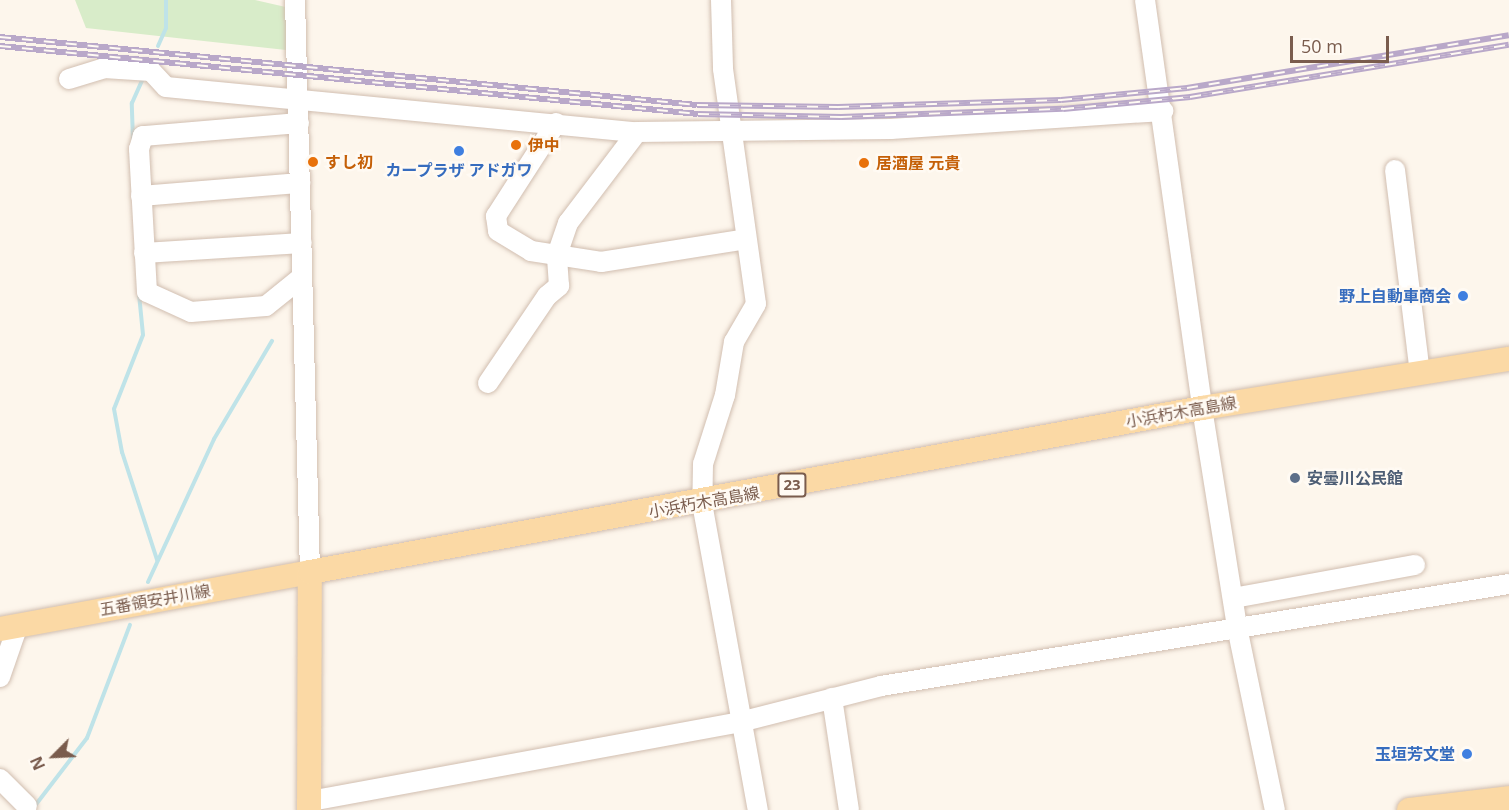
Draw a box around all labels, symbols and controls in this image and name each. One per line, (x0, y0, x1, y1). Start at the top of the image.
scale bar (1293, 24, 1392, 62)
text: 50 m (1301, 34, 1343, 58)
place label: 伊中 (528, 135, 560, 155)
marker: 伊中 (509, 138, 523, 152)
marker: カープラザ アドガワ (452, 144, 466, 158)
place label: すし初 (325, 152, 373, 172)
place label: 居酒屋 元貴 (876, 153, 960, 173)
marker: すし初 (306, 155, 320, 169)
marker: 居酒屋 元貴 (857, 156, 871, 170)
place label: カープラザ アドガワ (385, 160, 533, 180)
place label: 野上自動車商会 (1339, 286, 1451, 306)
marker: 野上自動車商会 (1456, 289, 1470, 303)
street label: 小浜朽木高島線 (1124, 393, 1238, 431)
place label: 安曇川公民館 (1307, 468, 1403, 488)
marker: 安曇川公民館 (1288, 471, 1302, 485)
road number: 23 (777, 473, 807, 497)
street label: 小浜朽木高島線 (647, 483, 761, 521)
street label: 五番領安井川線 (98, 581, 212, 619)
north arrow (24, 726, 84, 786)
place label: 玉垣芳文堂 (1375, 744, 1455, 764)
marker: 玉垣芳文堂 (1460, 747, 1474, 761)
text: N (25, 753, 50, 774)

